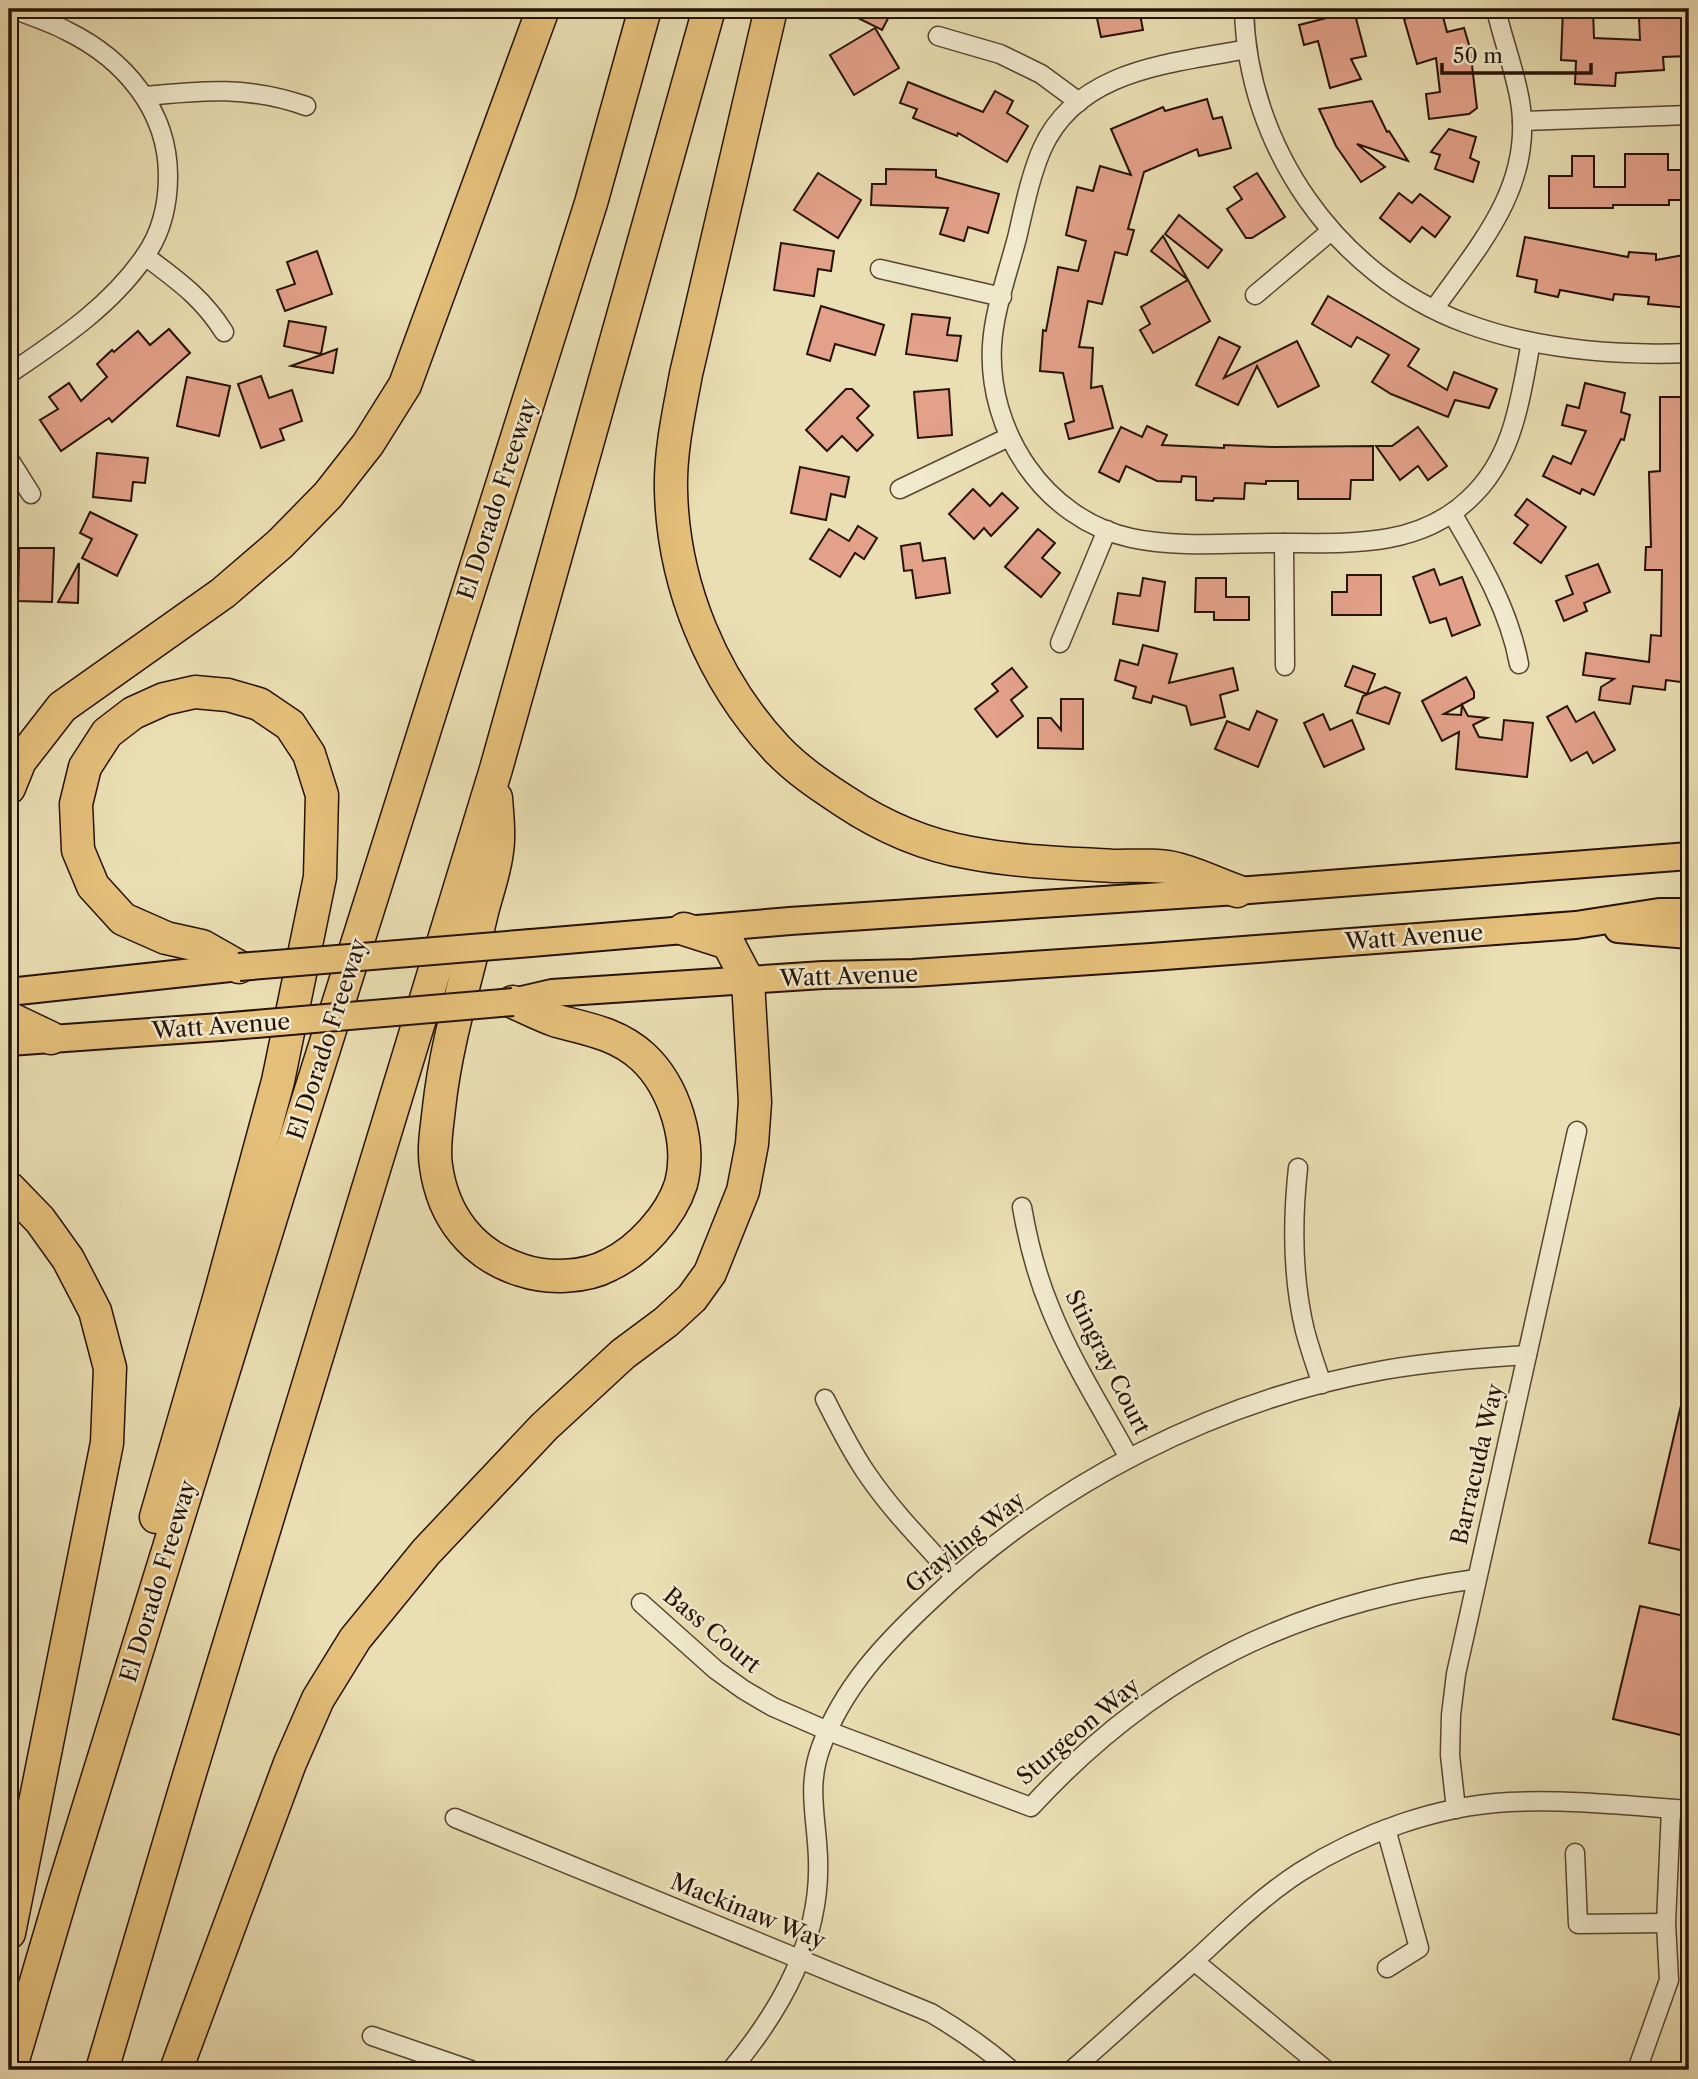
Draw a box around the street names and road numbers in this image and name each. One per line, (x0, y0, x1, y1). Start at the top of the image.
street label: El Dorado Freeway (451, 395, 543, 603)
street label: Watt Avenue (1343, 918, 1484, 956)
street label: El Dorado Freeway (281, 935, 373, 1143)
street label: Watt Avenue (778, 960, 919, 992)
street label: Watt Avenue (150, 1007, 291, 1045)
street label: Stingray Court (1060, 1285, 1156, 1439)
street label: Barracuda Way (1445, 1381, 1509, 1547)
street label: El Dorado Freeway (114, 1476, 202, 1685)
street label: Grayling Way (900, 1485, 1030, 1599)
street label: Bass Court (658, 1581, 766, 1679)
street label: Sturgeon Way (1011, 1671, 1145, 1791)
street label: Mackinaw Way (666, 1867, 830, 1955)

